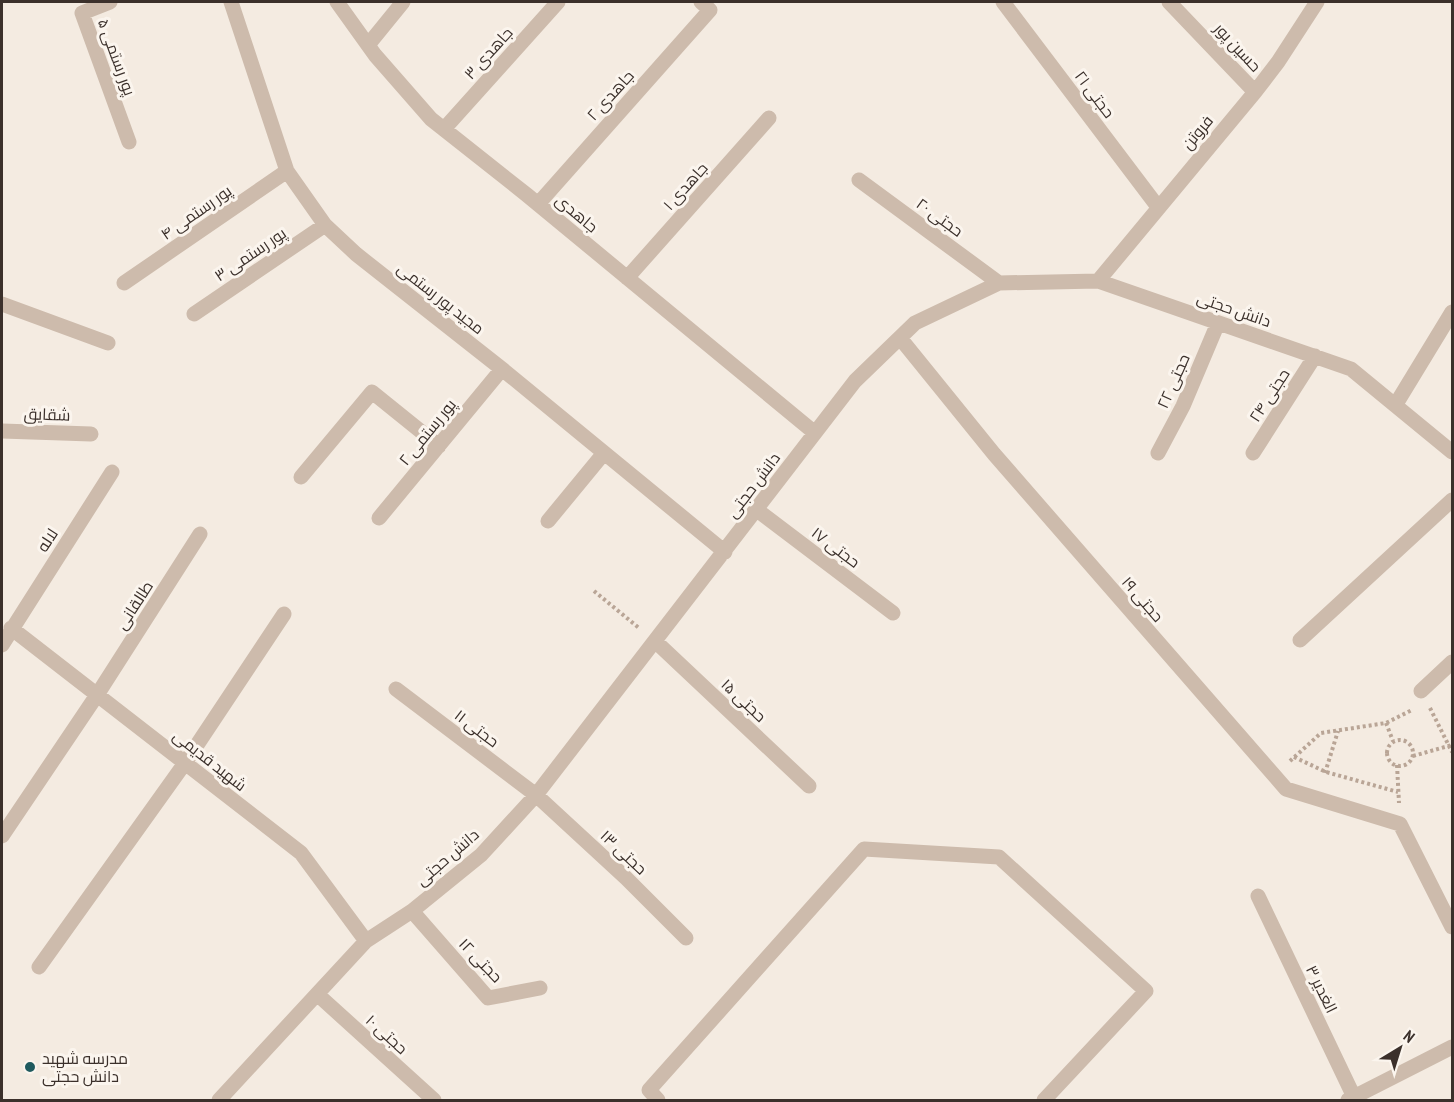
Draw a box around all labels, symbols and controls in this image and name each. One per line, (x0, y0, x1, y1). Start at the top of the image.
street label: پور رستمی ۵ (92, 16, 140, 100)
street label: حسین پور (1208, 18, 1266, 77)
street label: جاهدی ۳ (459, 23, 517, 84)
street label: جاهدی ۲ (582, 66, 639, 125)
street label: حجتی ۲۱ (1070, 66, 1119, 122)
street label: فروتن (1177, 111, 1218, 154)
street label: جاهدی ۱ (658, 158, 712, 215)
street label: پور رستمی ۴ (157, 180, 237, 245)
street label: جاهدی (551, 190, 602, 237)
street label: حجتی ۲۰ (912, 193, 967, 242)
street label: پور رستمی ۳ (210, 222, 291, 287)
street label: مجید پور رستمی (392, 258, 488, 340)
street label: دانش حجتی (1194, 287, 1274, 332)
street label: حجتی ۲۲ (1152, 351, 1195, 412)
street label: حجتی ۲۴ (1244, 364, 1295, 426)
street label: پور رستمی ۲ (394, 394, 462, 471)
street label: شقایق (23, 403, 71, 426)
street label: دانش حجتی (722, 448, 785, 522)
street label: حجتی ۱۷ (807, 522, 864, 573)
street label: لاله (32, 525, 62, 555)
street label: حجتی ۱۹ (1117, 572, 1168, 627)
street label: طالقانی (111, 577, 158, 634)
street label: حجتی ۱۵ (717, 674, 771, 727)
street label: حجتی ۱۱ (450, 705, 503, 752)
street label: شهید قدیمی (169, 725, 251, 796)
street label: دانش حجتی (411, 824, 483, 891)
street label: حجتی ۱۳ (596, 825, 651, 879)
street label: حجتی ۱۲ (454, 934, 507, 987)
street label: الغدیر ۳ (1302, 962, 1342, 1016)
street label: حجتی ۱۰ (361, 1010, 412, 1059)
north arrow (1370, 1018, 1430, 1078)
text: N (1400, 1026, 1419, 1047)
place label: مدرسه شهید دانش حجتی (42, 1048, 128, 1087)
marker: مدرسه شهید دانش حجتی (23, 1060, 37, 1074)

